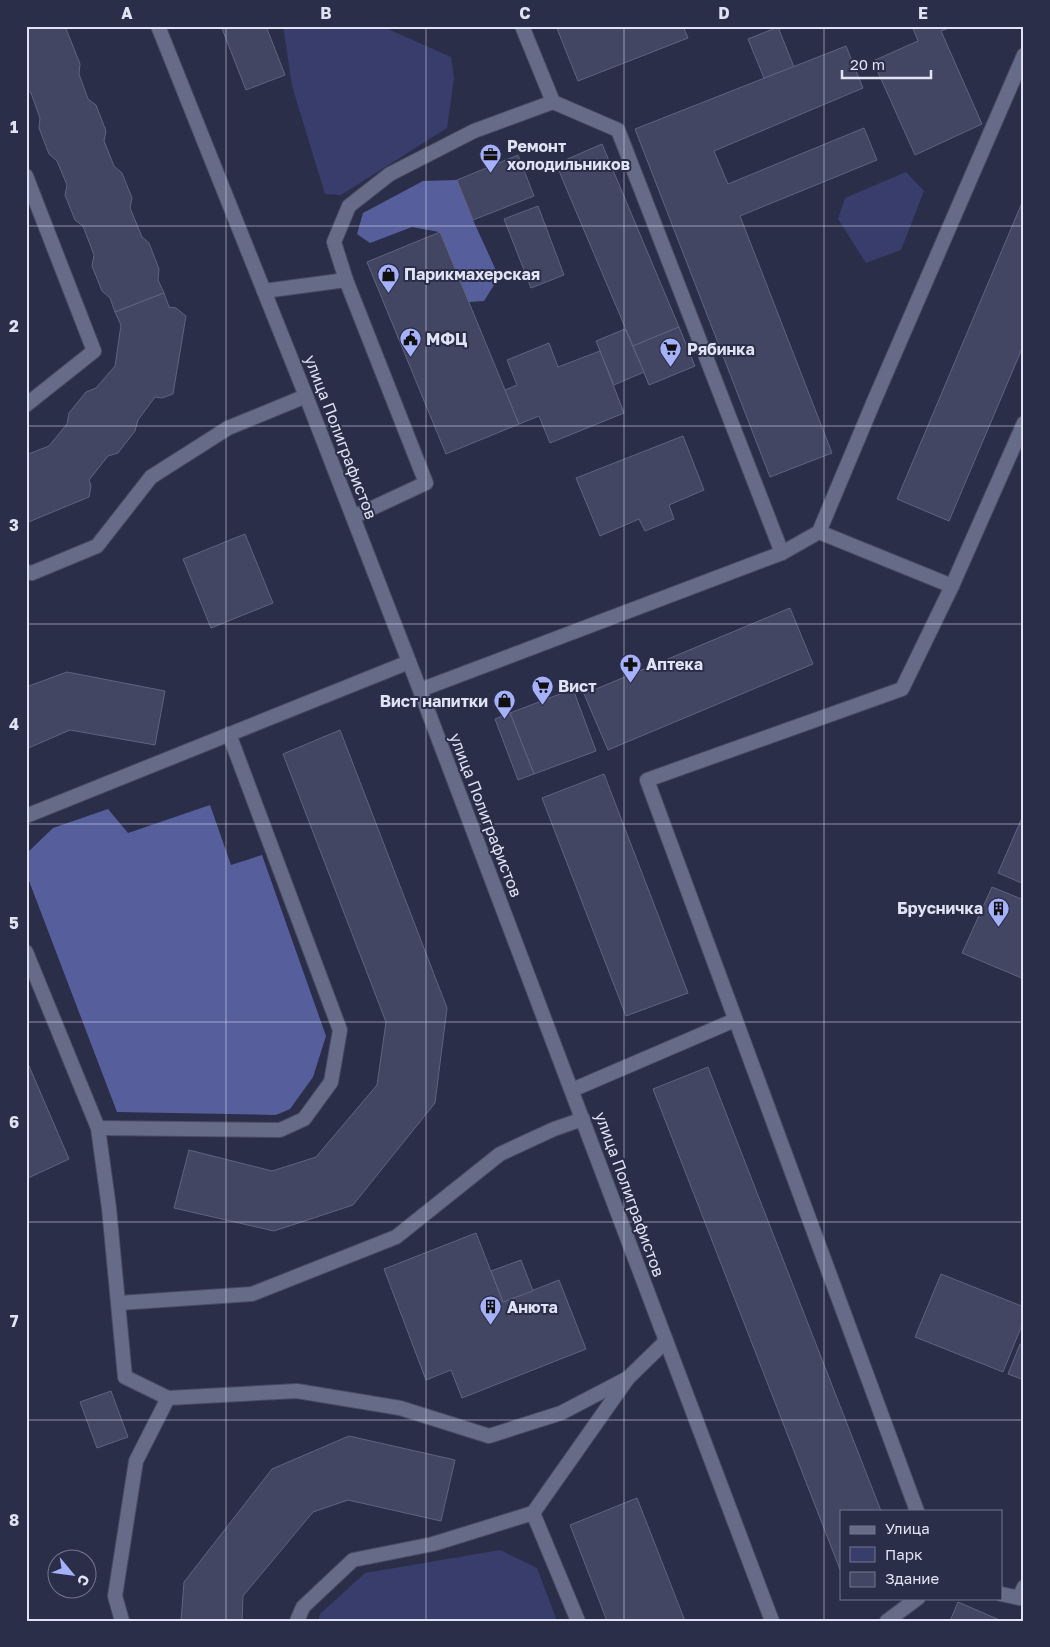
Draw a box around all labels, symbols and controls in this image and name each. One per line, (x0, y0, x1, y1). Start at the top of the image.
text: A (121, 3, 133, 23)
text: B (320, 3, 332, 23)
text: C (519, 3, 531, 23)
text: D (718, 3, 730, 23)
text: E (918, 3, 928, 23)
scale bar (842, 48, 931, 80)
text: 20 m (850, 55, 885, 73)
text: 1 (10, 117, 18, 137)
place label: Ремонт холодильников (507, 136, 630, 174)
office icon: Ремонт холодильников (479, 143, 503, 174)
shop icon: Парикмахерская (376, 262, 400, 293)
place label: Парикмахерская (404, 264, 540, 284)
text: 2 (9, 316, 19, 336)
public building icon: МФЦ (398, 327, 422, 358)
place label: МФЦ (426, 329, 468, 349)
supermarket icon: Рябинка (659, 337, 683, 368)
place label: Рябинка (687, 339, 755, 359)
street label: улица Полиграфистов (300, 352, 382, 522)
text: 3 (9, 515, 19, 535)
pharmacy icon: Аптека (618, 652, 642, 683)
place label: Аптека (646, 654, 703, 674)
supermarket icon: Вист (530, 674, 554, 705)
place label: Вист (558, 676, 597, 696)
shop icon: Вист напитки (492, 689, 516, 720)
place label: Вист напитки (380, 691, 488, 711)
text: 4 (9, 714, 19, 734)
street label: улица Полиграфистов (445, 730, 527, 900)
building icon: Брусничка (987, 896, 1011, 927)
place label: Брусничка (897, 898, 983, 918)
text: 5 (9, 913, 19, 933)
street label: улица Полиграфистов (591, 1109, 669, 1279)
text: 6 (9, 1112, 19, 1132)
building icon: Анюта (479, 1295, 503, 1326)
place label: Анюта (507, 1297, 558, 1317)
text: 7 (10, 1311, 19, 1331)
text: 8 (9, 1510, 19, 1530)
legend (840, 1510, 1002, 1600)
text: Улица (885, 1519, 930, 1537)
text: Парк (885, 1545, 923, 1563)
north arrow (48, 1550, 98, 1600)
text: Здание (885, 1569, 939, 1587)
text: С (74, 1572, 94, 1589)

